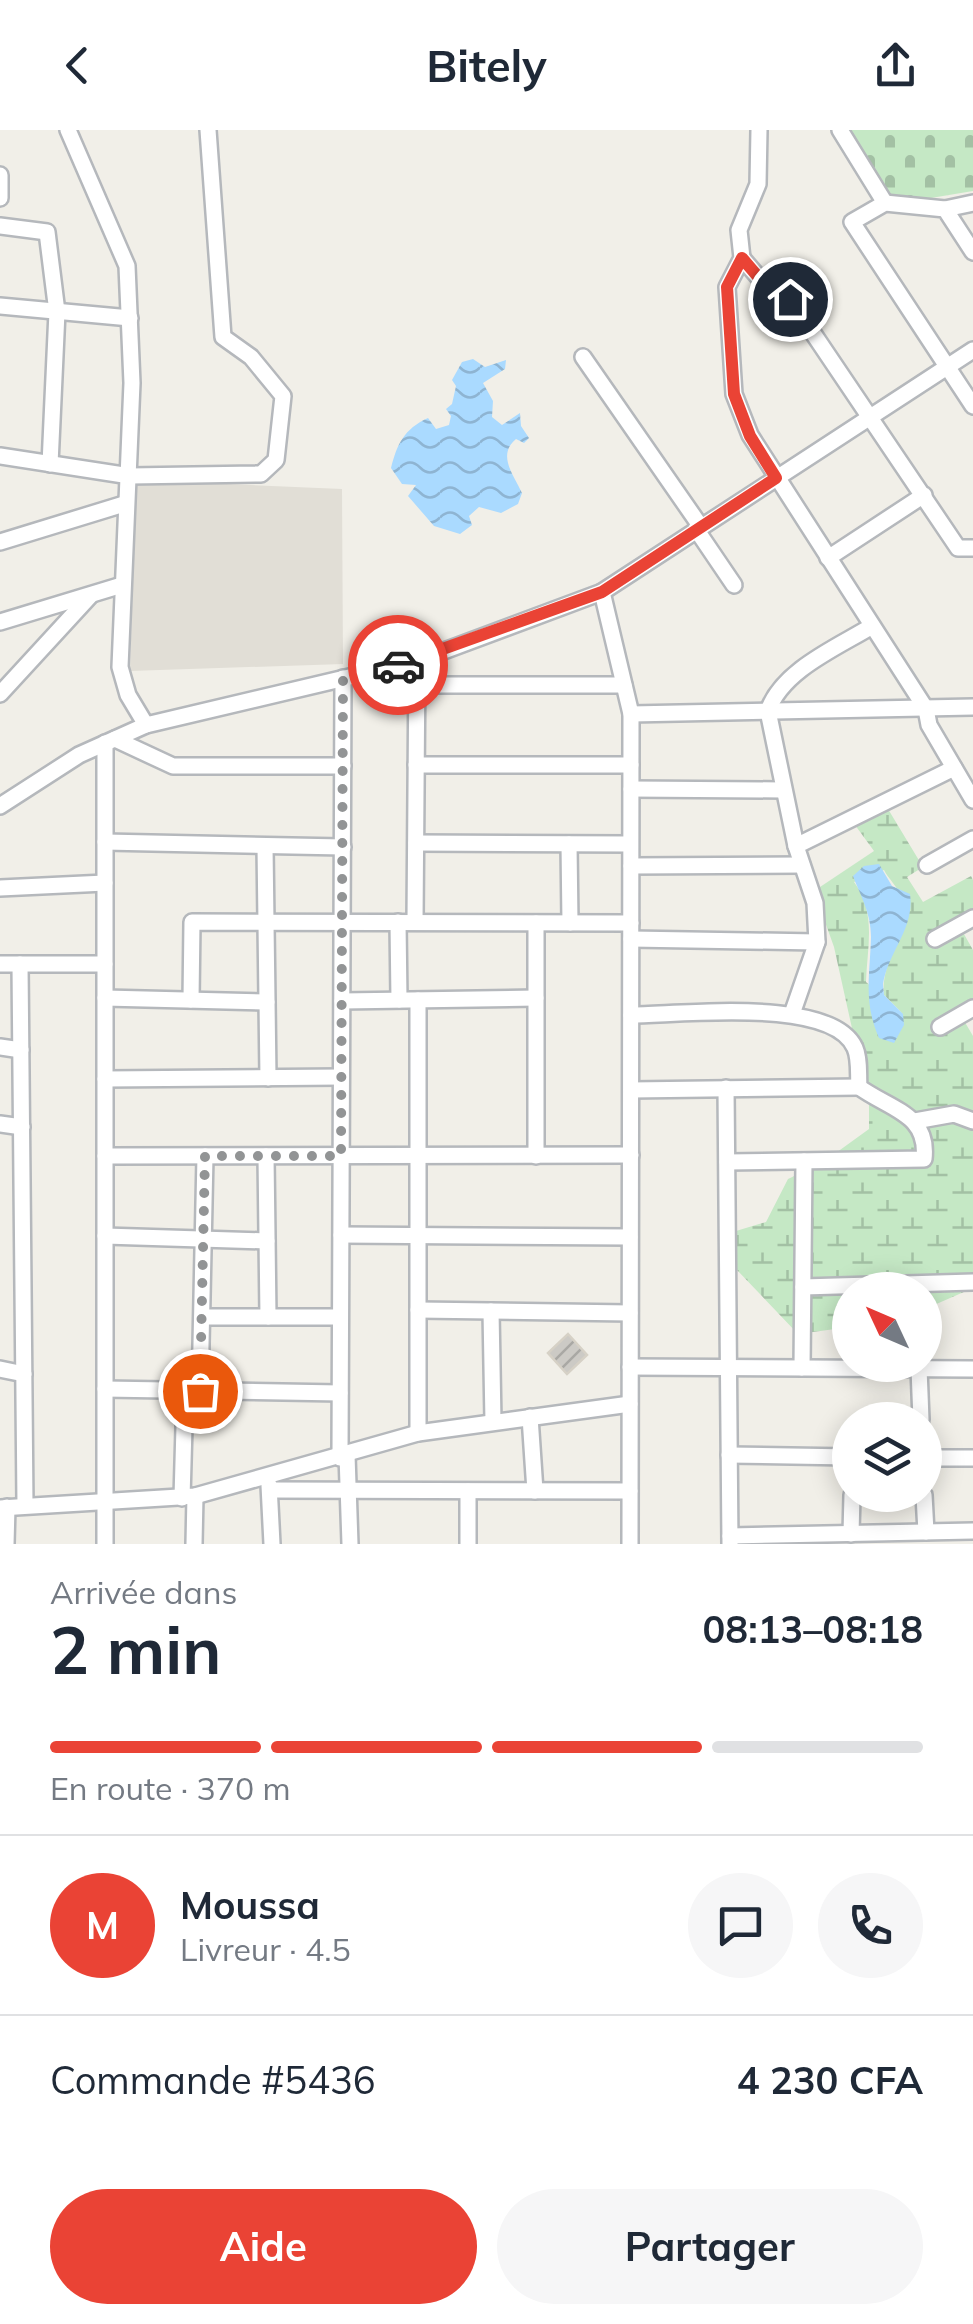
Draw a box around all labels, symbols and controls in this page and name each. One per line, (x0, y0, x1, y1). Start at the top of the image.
text: Bitely (426, 37, 547, 93)
icon: back (50, 38, 105, 93)
icon: share (868, 38, 923, 93)
pin (748, 257, 833, 342)
icon: home (763, 272, 818, 327)
courier (348, 615, 448, 715)
icon: car (371, 638, 426, 693)
north arrow (832, 1272, 942, 1382)
map controls (832, 1272, 942, 1512)
pin (158, 1349, 243, 1434)
icon: bag (173, 1364, 228, 1419)
button: layers (832, 1402, 942, 1512)
text: Arrivée dans (50, 1572, 237, 1612)
text: 08:13–08:18 (703, 1605, 923, 1653)
text: 2 min (50, 1609, 221, 1690)
text: En route · 370 m (50, 1768, 291, 1808)
button: chat (688, 1873, 793, 1978)
button: phone (818, 1873, 923, 1978)
text: Moussa (180, 1881, 320, 1929)
text: M (86, 1901, 119, 1949)
text: Livreur · 4.5 (180, 1929, 351, 1969)
text: Commande #5436 (50, 2056, 376, 2104)
text: 4 230 CFA (737, 2056, 923, 2104)
button: Aide (50, 2189, 477, 2304)
button: Partager (497, 2189, 923, 2304)

